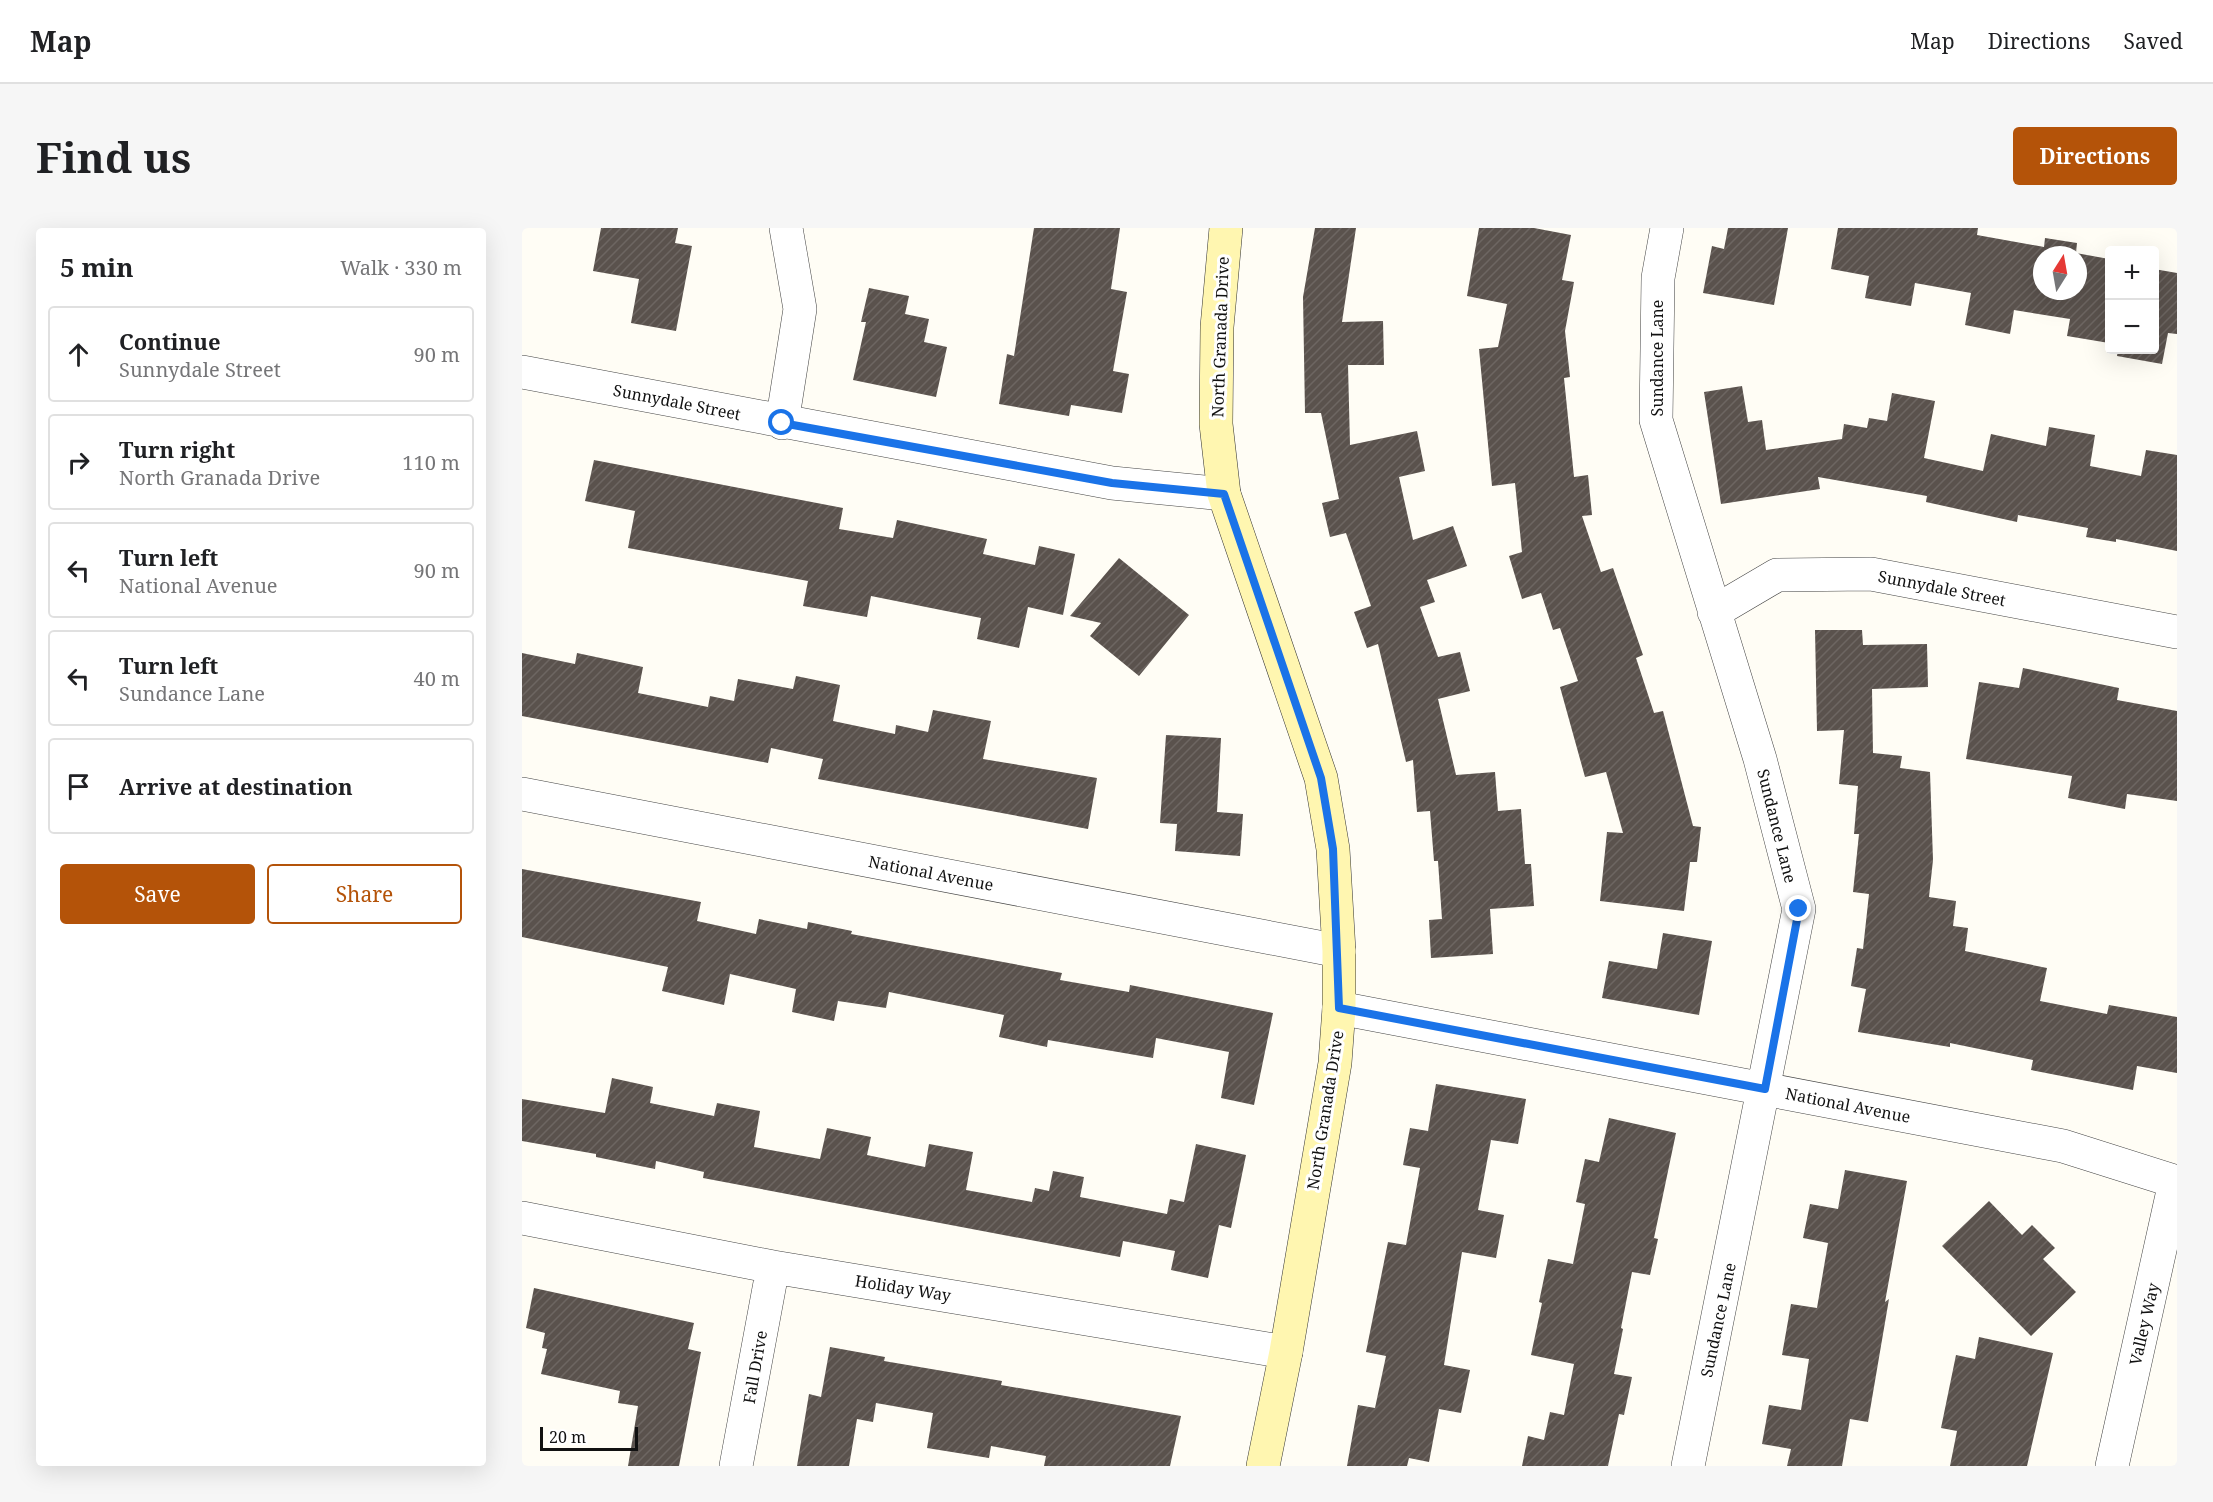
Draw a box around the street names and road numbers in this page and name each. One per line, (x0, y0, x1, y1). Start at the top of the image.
street label: North Granada Drive (1206, 256, 1234, 418)
street label: Sundance Lane (1646, 300, 1668, 416)
street label: Sunnydale Street (611, 379, 743, 425)
street label: Sunnydale Street (1876, 565, 2008, 611)
street label: Sundance Lane (1752, 767, 1802, 885)
street label: National Avenue (867, 850, 995, 896)
street label: North Granada Drive (1302, 1029, 1348, 1191)
street label: National Avenue (1784, 1082, 1912, 1128)
street label: Sundance Lane (1695, 1261, 1741, 1379)
street label: Holiday Way (853, 1270, 954, 1307)
street label: Valley Way (2124, 1280, 2164, 1367)
street label: Fall Drive (738, 1329, 772, 1405)

